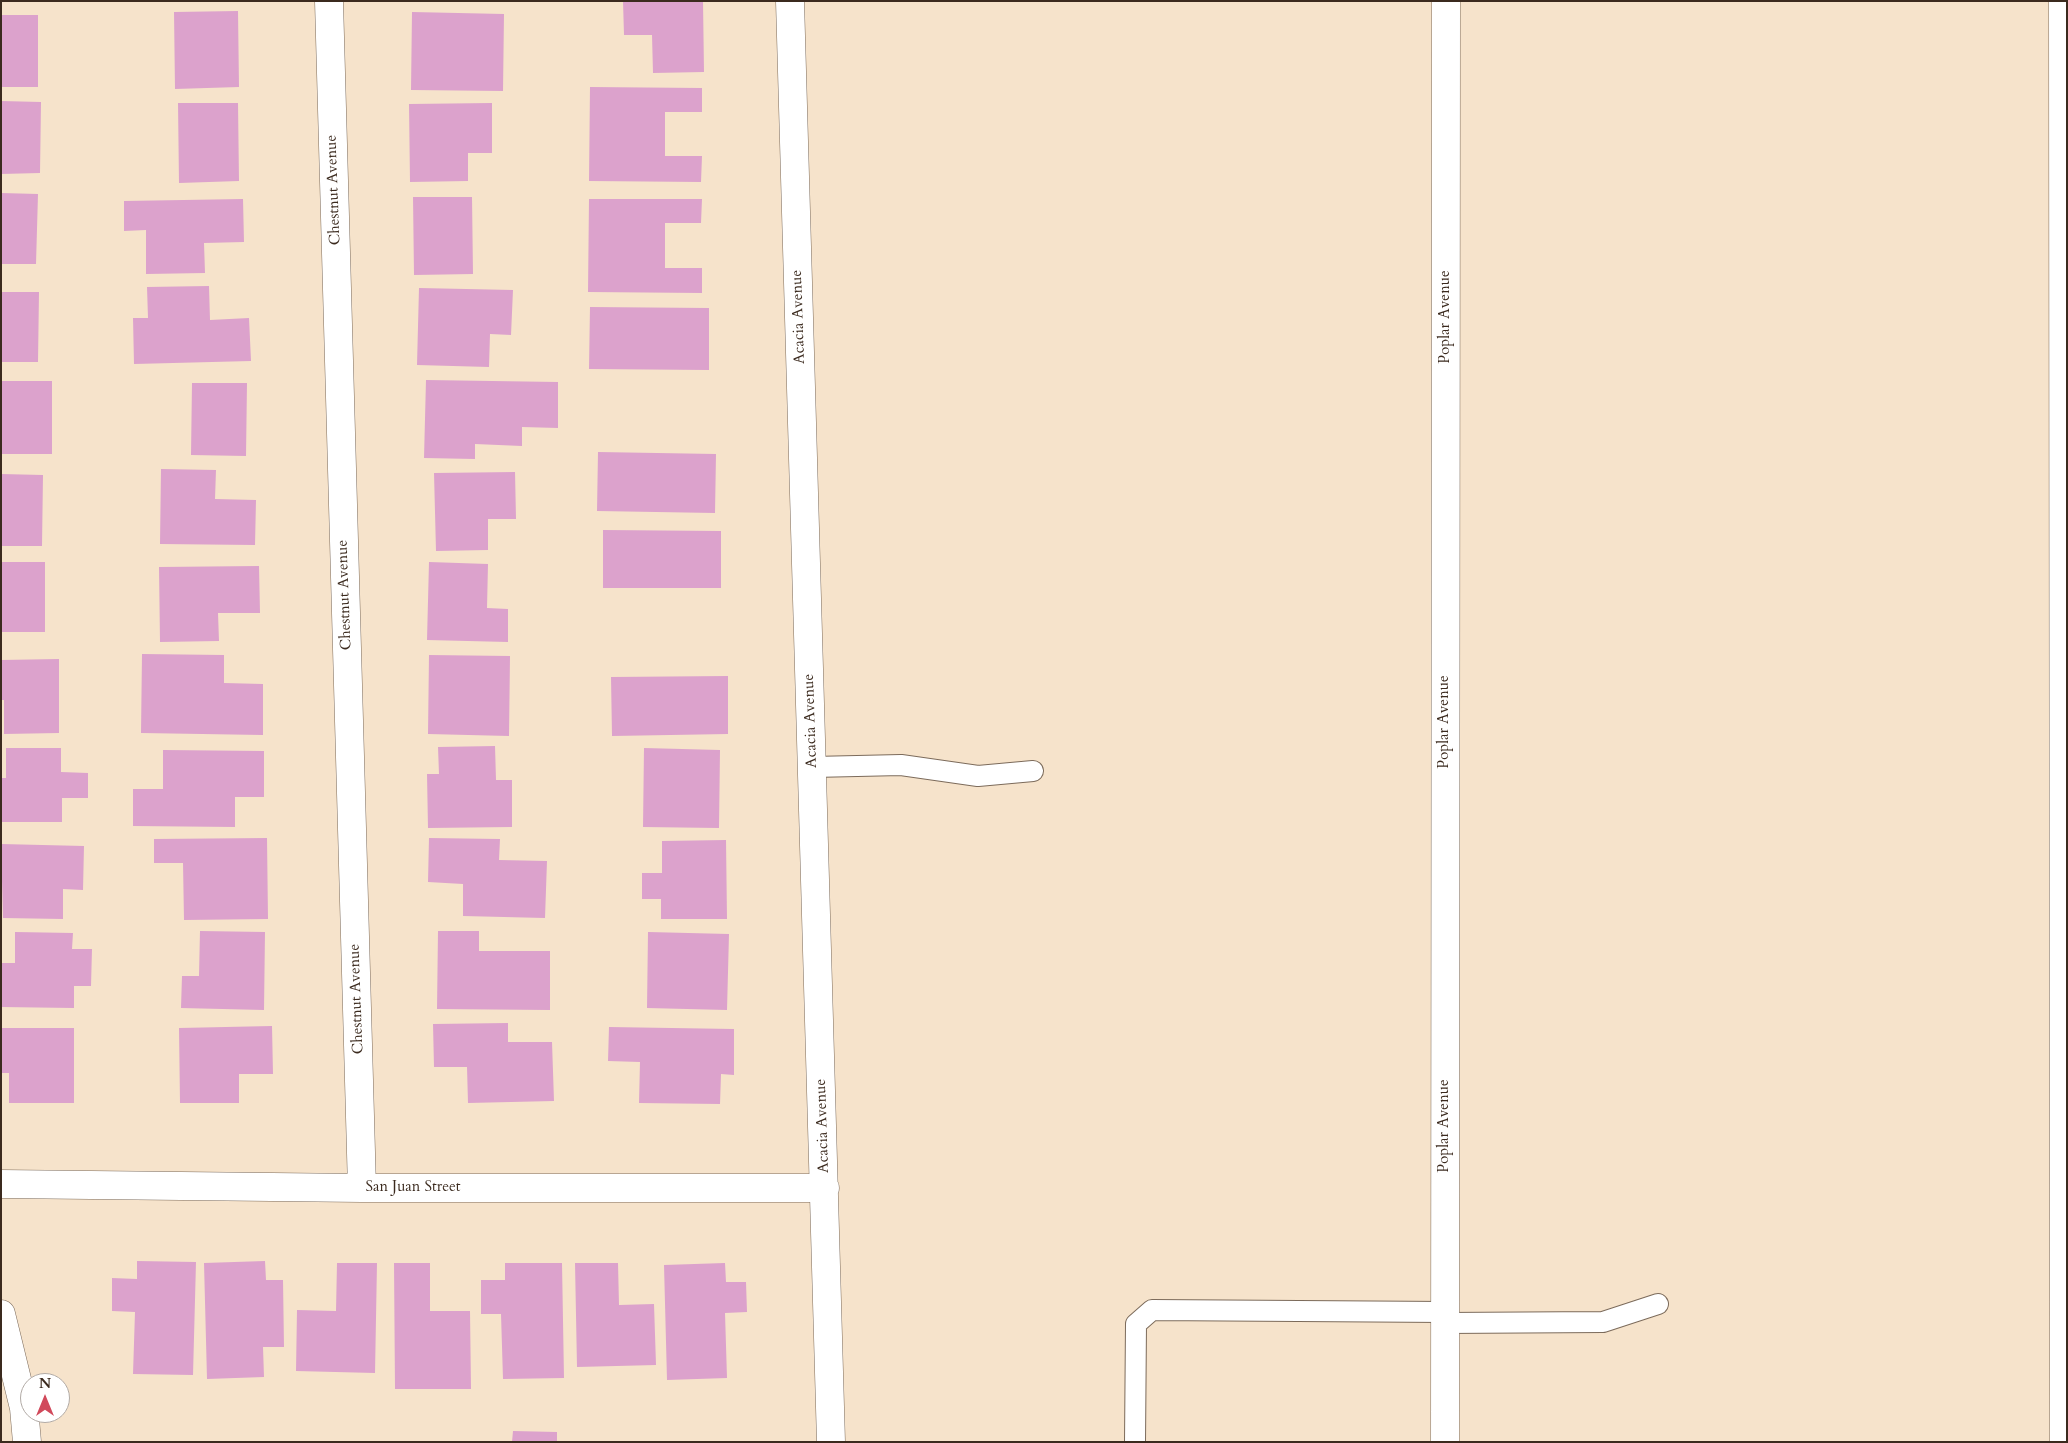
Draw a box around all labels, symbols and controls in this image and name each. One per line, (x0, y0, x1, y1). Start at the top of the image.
street label: Chestnut Avenue (323, 135, 345, 245)
street label: Acacia Avenue (788, 270, 810, 364)
street label: Poplar Avenue (1437, 270, 1455, 364)
street label: Chestnut Avenue (334, 540, 356, 650)
street label: Acacia Avenue (800, 674, 822, 768)
street label: Poplar Avenue (1436, 675, 1454, 769)
street label: Chestnut Avenue (346, 944, 368, 1054)
street label: Acacia Avenue (812, 1079, 834, 1173)
street label: Poplar Avenue (1436, 1079, 1454, 1173)
street label: San Juan Street (366, 1179, 460, 1197)
north arrow (20, 1373, 70, 1423)
text: N (39, 1374, 51, 1393)

